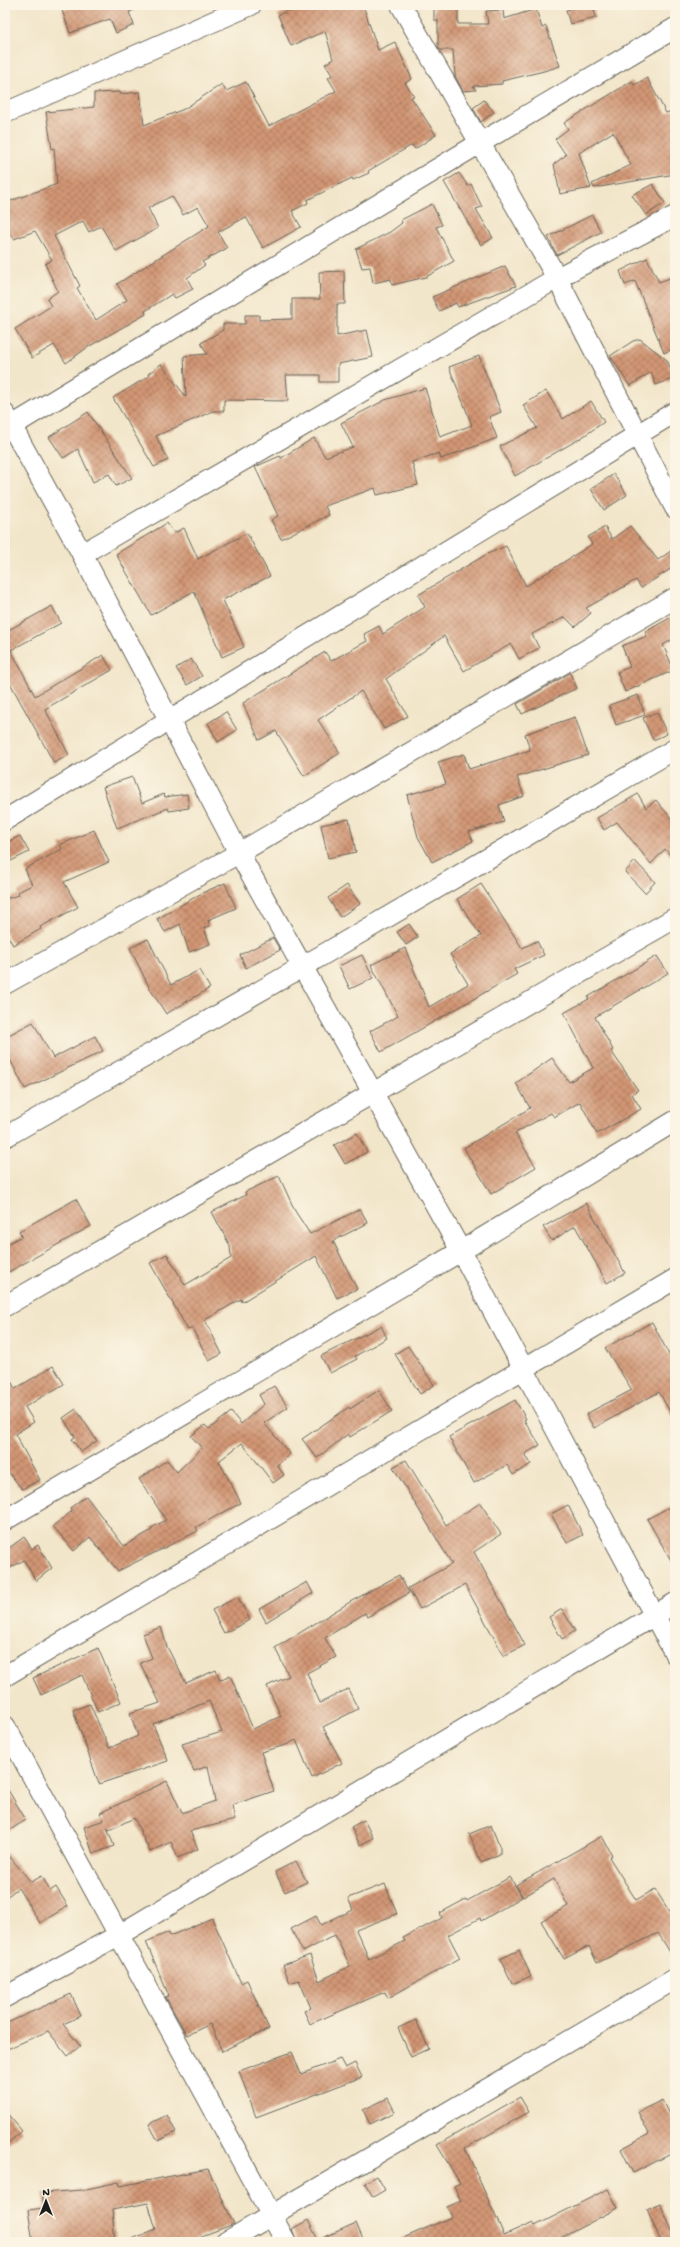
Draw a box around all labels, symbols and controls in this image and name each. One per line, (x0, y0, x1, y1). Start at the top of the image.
north arrow (26, 2181, 66, 2221)
text: N (42, 2187, 50, 2199)

